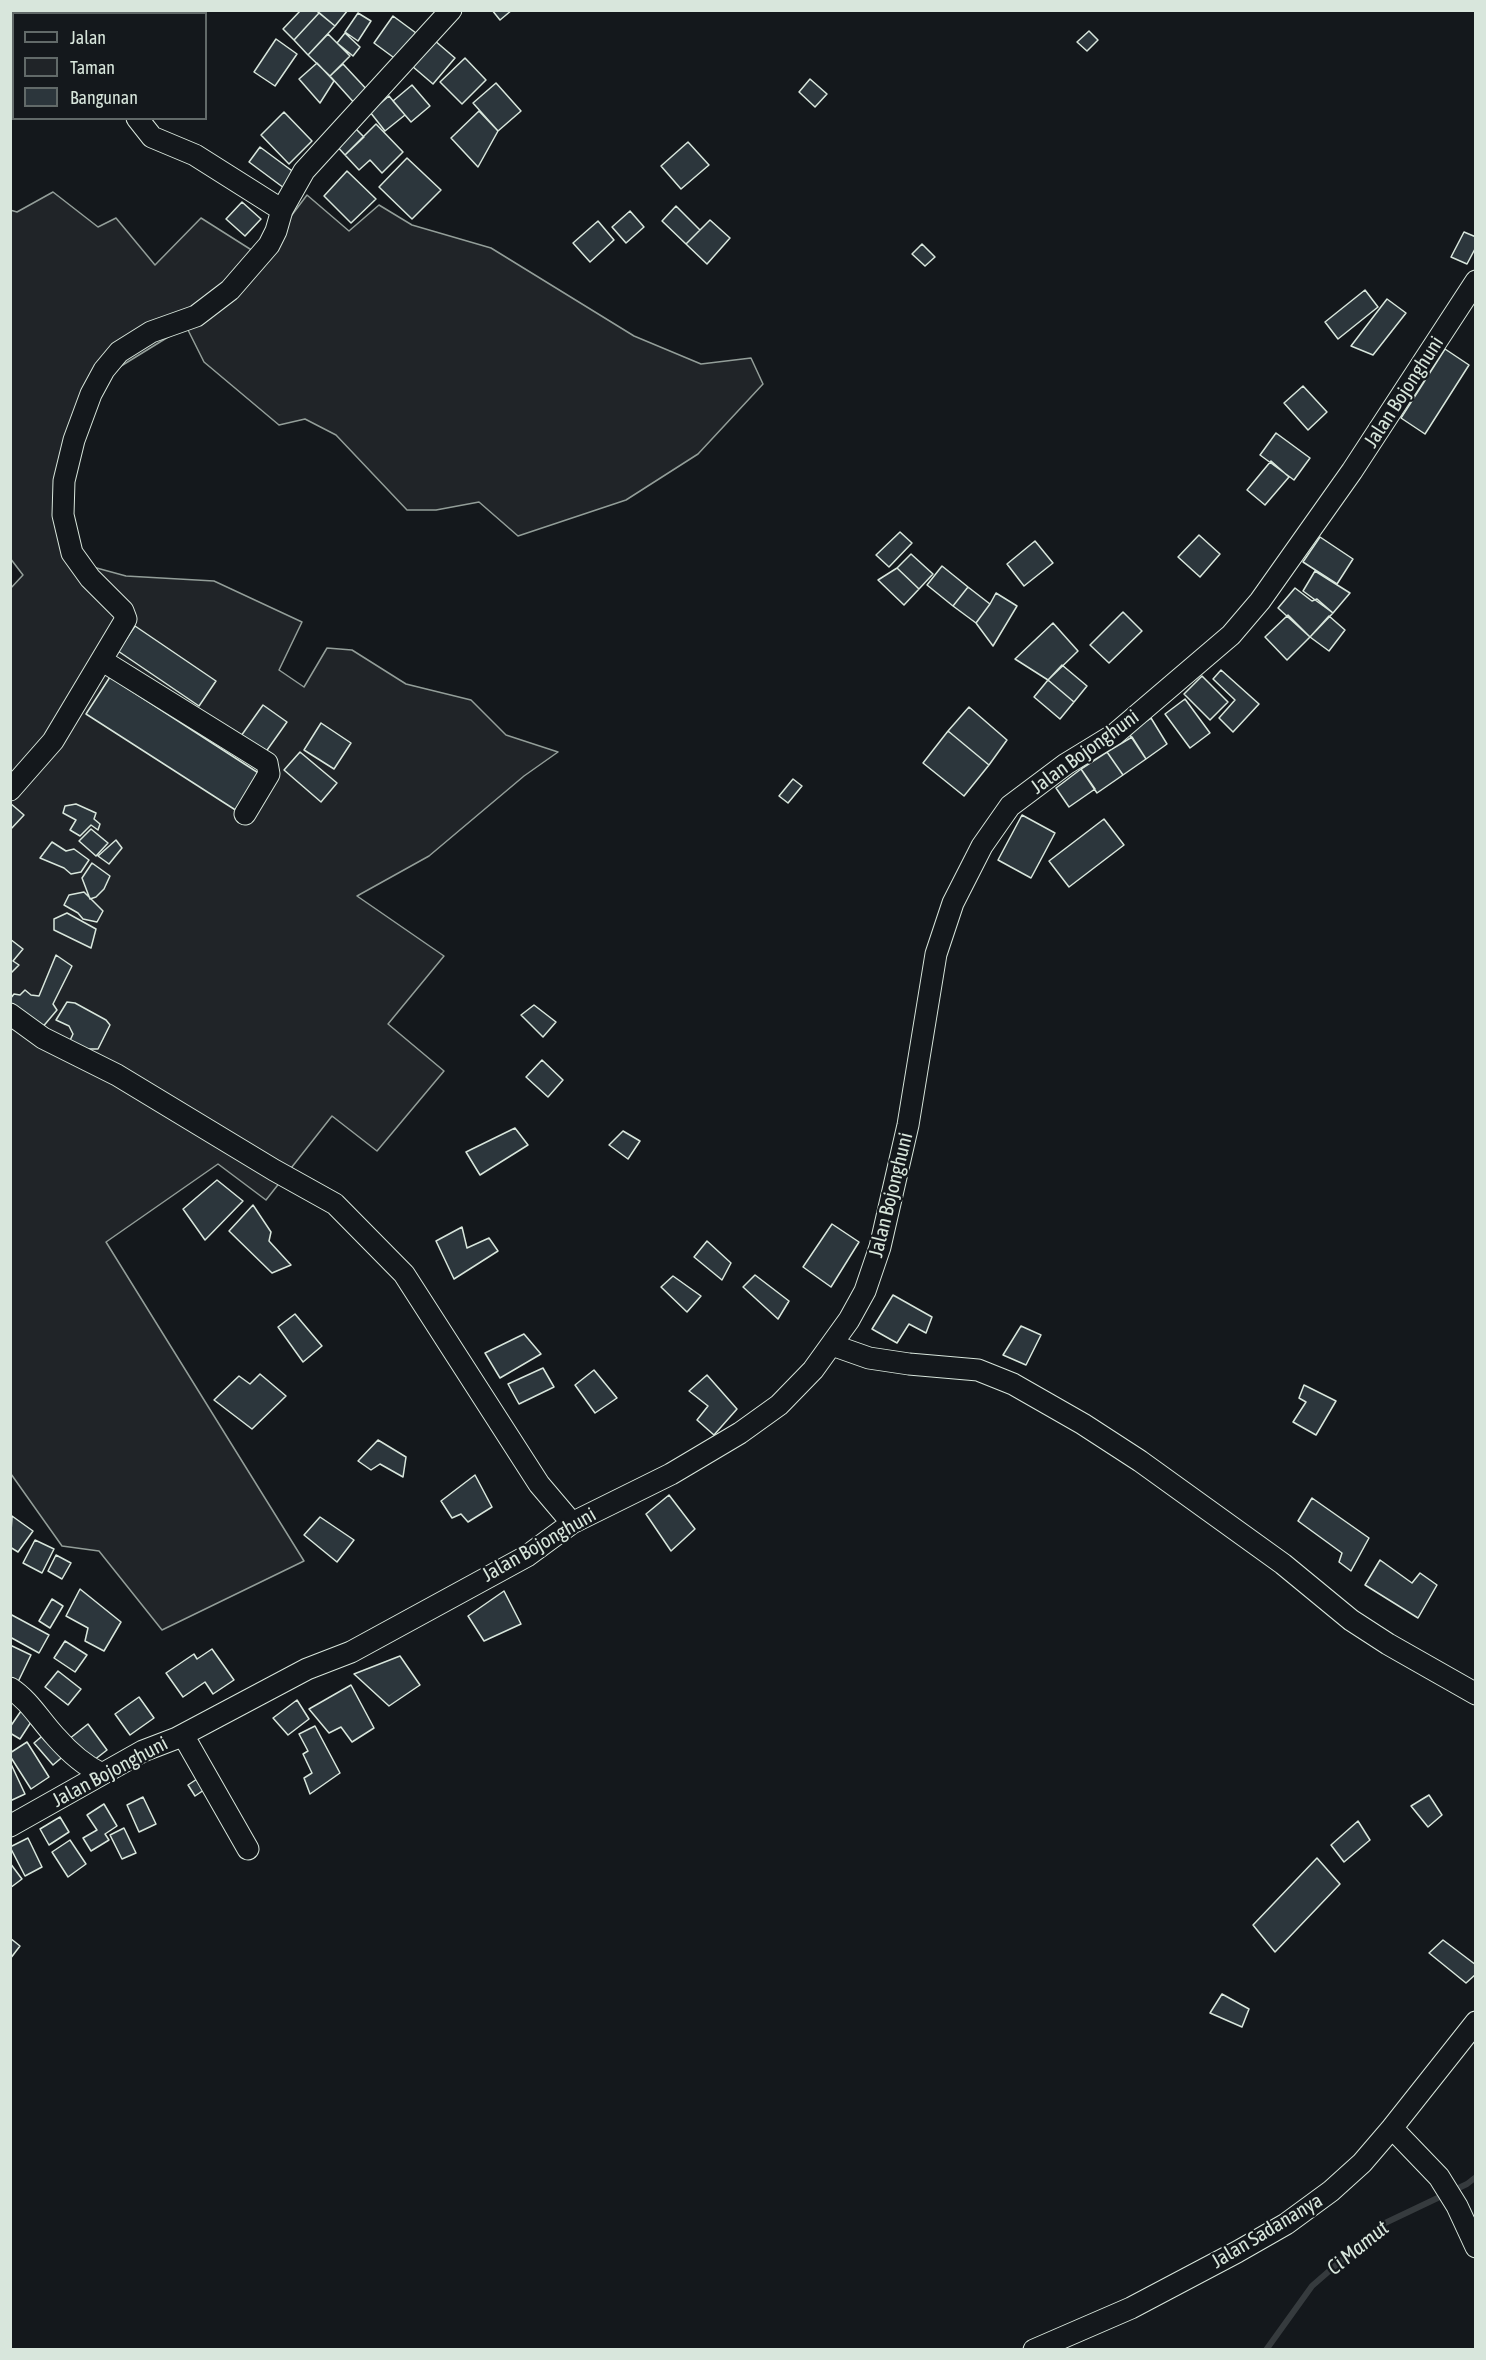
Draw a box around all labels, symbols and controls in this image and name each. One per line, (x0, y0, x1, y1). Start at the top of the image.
legend (12, 12, 207, 120)
text: Jalan (70, 27, 106, 48)
text: Taman (70, 57, 115, 78)
text: Bangunan (70, 87, 138, 108)
street label: Jalan Bojonghuni (1359, 332, 1449, 452)
street label: Jalan Bojonghuni (1026, 705, 1144, 799)
street label: Jalan Bojonghuni (864, 1130, 918, 1260)
street label: Jalan Bojonghuni (478, 1503, 600, 1587)
street label: Jalan Bojonghuni (48, 1731, 172, 1813)
street label: Jalan Sadananya (1207, 2188, 1327, 2274)
water label: Ci Mamut (1322, 2215, 1394, 2281)

